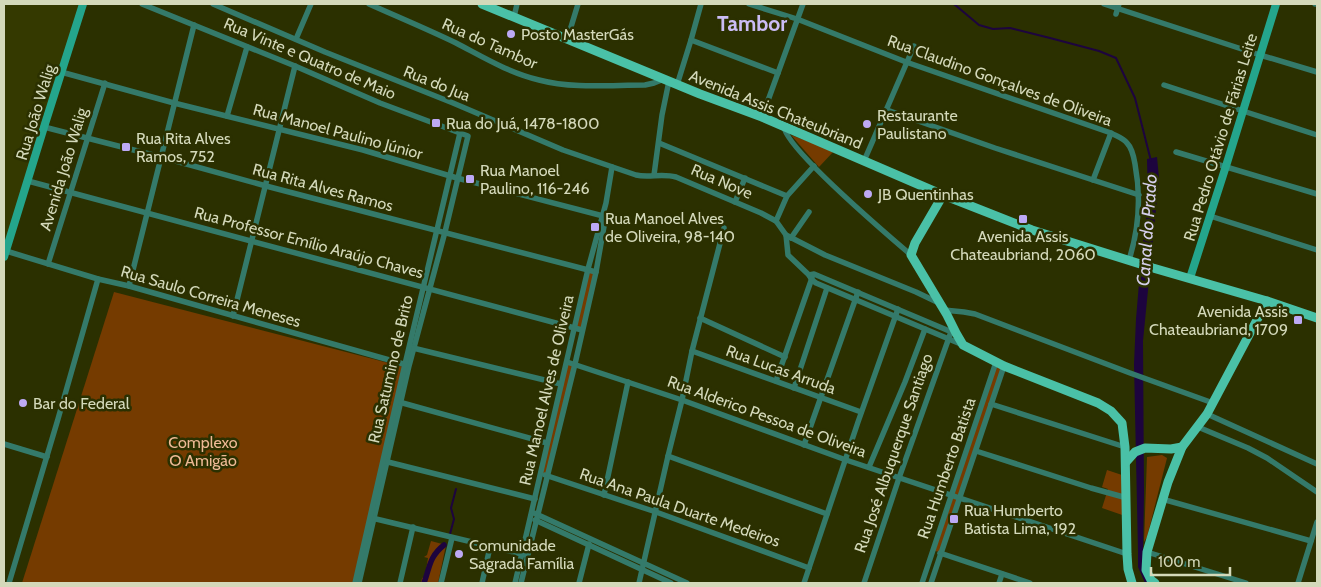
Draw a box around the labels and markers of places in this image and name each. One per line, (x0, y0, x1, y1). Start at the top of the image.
place label: Posto MasterGás (521, 25, 634, 44)
marker: Posto MasterGás (505, 28, 517, 40)
place label: Restaurante Paulistano (877, 106, 958, 143)
place label: Rua do Juá, 1478-1800 (446, 114, 599, 133)
marker: Rua do Juá, 1478-1800 (430, 117, 442, 129)
marker: Restaurante Paulistano (861, 118, 873, 130)
place label: Rua Rita Alves Ramos, 752 (136, 129, 231, 166)
marker: Rua Rita Alves Ramos, 752 (120, 141, 132, 153)
place label: Rua Manoel Paulino, 116-246 (480, 161, 590, 198)
marker: Rua Manoel Paulino, 116-246 (464, 173, 476, 185)
place label: JB Quentinhas (877, 185, 974, 204)
marker: JB Quentinhas (862, 188, 874, 200)
place label: Rua Manoel Alves de Oliveira, 98-140 (605, 209, 735, 246)
marker: Avenida Assis Chateaubriand, 2060 (1017, 213, 1029, 225)
marker: Rua Manoel Alves de Oliveira, 98-140 (589, 221, 601, 233)
place label: Avenida Assis Chateaubriand, 2060 (950, 227, 1096, 264)
place label: Avenida Assis Chateaubriand, 1709 (1149, 302, 1288, 339)
marker: Avenida Assis Chateaubriand, 1709 (1292, 314, 1304, 326)
place label: Bar do Federal (33, 394, 130, 413)
marker: Bar do Federal (17, 397, 29, 409)
place label: Rua Humberto Batista Lima, 192 (964, 501, 1076, 538)
marker: Rua Humberto Batista Lima, 192 (948, 513, 960, 525)
place label: Comunidade Sagrada Família (469, 536, 575, 573)
marker: Comunidade Sagrada Família (453, 548, 465, 560)

